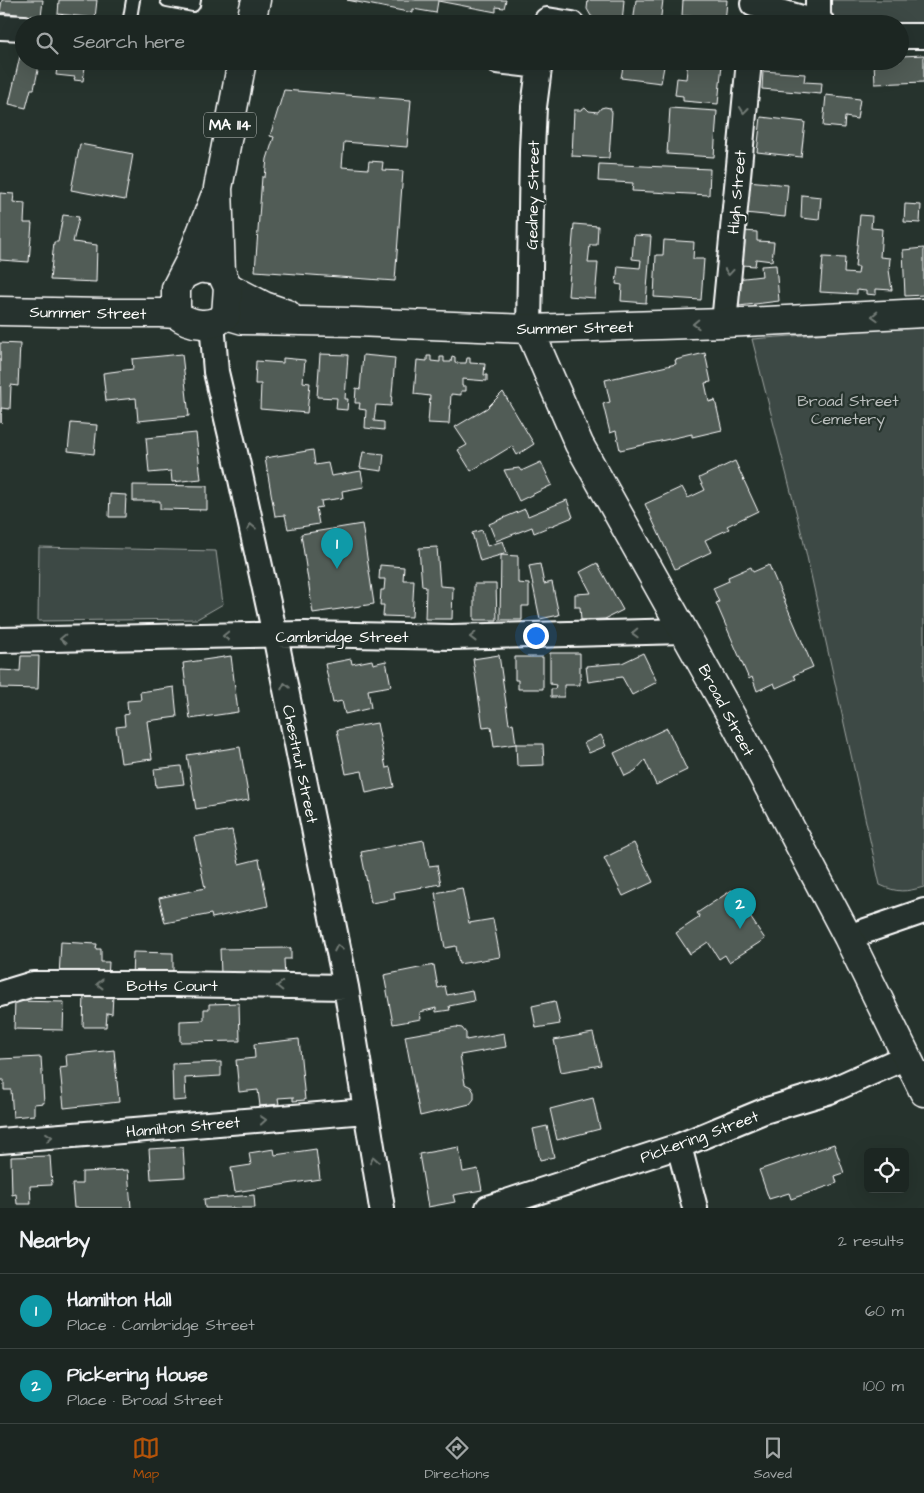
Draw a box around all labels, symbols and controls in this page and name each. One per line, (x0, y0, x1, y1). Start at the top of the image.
search box (15, 15, 909, 70)
icon: search (33, 29, 61, 57)
text: Search here (73, 29, 185, 56)
one-way arrow (739, 106, 750, 114)
road number: MA 114 (204, 112, 256, 138)
street label: Gedney Street (521, 140, 546, 250)
street label: High Street (722, 149, 753, 235)
one-way arrow (723, 268, 734, 276)
street label: Summer Street (30, 301, 147, 325)
one-way arrow (871, 310, 879, 321)
street label: Summer Street (517, 316, 634, 340)
one-way arrow (691, 319, 699, 330)
park label: Broad Street Cemetery (797, 390, 899, 431)
one-way arrow (247, 522, 257, 531)
pin: 1 (321, 528, 353, 569)
your location (523, 623, 549, 649)
street label: Cambridge Street (275, 626, 409, 649)
one-way arrow (631, 628, 639, 638)
one-way arrow (222, 631, 230, 641)
one-way arrow (469, 631, 477, 642)
one-way arrow (59, 634, 67, 644)
street label: Broad Street (693, 661, 760, 761)
one-way arrow (280, 681, 291, 690)
street label: Chestnut Street (277, 703, 323, 826)
pin: 2 (724, 888, 756, 929)
one-way arrow (333, 944, 344, 952)
street label: Botts Court (126, 975, 218, 997)
one-way arrow (96, 979, 104, 989)
one-way arrow (276, 981, 284, 991)
street label: Pickering Street (637, 1105, 762, 1170)
street label: Hamilton Street (125, 1111, 242, 1143)
one-way arrow (259, 1114, 267, 1125)
one-way arrow (45, 1132, 53, 1143)
map controls (864, 1148, 909, 1193)
button: locate (864, 1148, 909, 1193)
one-way arrow (370, 1156, 380, 1164)
text: Nearby (20, 1226, 90, 1255)
text: 2 results (838, 1230, 904, 1252)
text: Hamilton Hall (67, 1287, 171, 1314)
text: 1 (35, 1300, 37, 1322)
text: 60 m (865, 1300, 904, 1322)
text: Place · Cambridge Street (67, 1314, 255, 1336)
text: Pickering House (67, 1362, 208, 1389)
text: 2 (31, 1375, 41, 1397)
text: 100 m (863, 1375, 904, 1397)
text: Place · Broad Street (67, 1389, 223, 1411)
tab: Map (132, 1434, 160, 1484)
tab: Directions (424, 1434, 489, 1484)
tab: Saved (754, 1434, 792, 1484)

